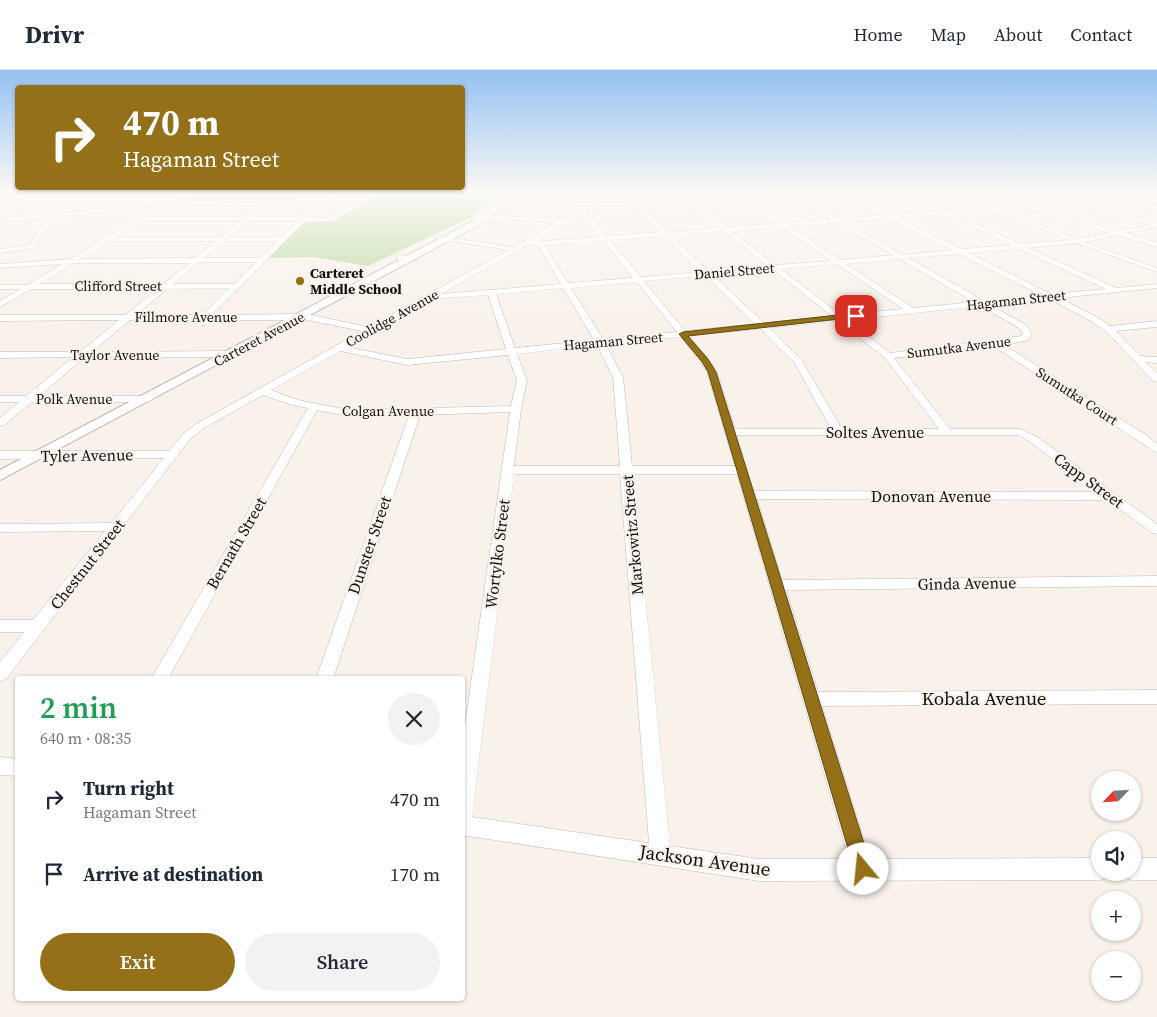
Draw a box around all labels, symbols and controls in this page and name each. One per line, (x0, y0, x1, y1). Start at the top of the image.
text: Drivr (25, 18, 84, 51)
text: Home (854, 22, 903, 47)
text: Map (931, 22, 966, 47)
text: About (994, 22, 1042, 47)
text: Contact (1070, 22, 1132, 47)
text: 470 m (123, 99, 219, 147)
icon: right (40, 105, 105, 170)
text: Hagaman Street (123, 144, 279, 174)
street label: Daniel Street (693, 258, 775, 284)
place label: Carteret Middle School (310, 263, 402, 299)
marker: Carteret Middle School (294, 275, 306, 287)
street label: Clifford Street (74, 276, 162, 296)
street label: Coolidge Avenue (342, 284, 442, 352)
street label: Hagaman Street (966, 285, 1067, 315)
pin (835, 295, 877, 337)
icon: arrive (842, 302, 870, 330)
street label: Fillmore Avenue (135, 307, 237, 327)
street label: Carteret Avenue (210, 307, 308, 371)
street label: Hagaman Street (563, 327, 664, 355)
street label: Sumutka Avenue (906, 331, 1012, 363)
street label: Taylor Avenue (71, 345, 159, 365)
street label: Sumutka Court (1032, 362, 1122, 430)
street label: Polk Avenue (36, 389, 112, 409)
street label: Colgan Avenue (342, 401, 434, 421)
street label: Soltes Avenue (826, 421, 924, 443)
street label: Tyler Avenue (40, 443, 134, 467)
street label: Capp Street (1050, 447, 1129, 513)
street label: Markowitz Street (616, 473, 648, 596)
street label: Donovan Avenue (871, 485, 991, 507)
street label: Bernath Street (201, 492, 272, 593)
street label: Dunster Street (342, 492, 396, 597)
street label: Wortylko Street (479, 497, 515, 610)
street label: Chestnut Street (45, 514, 130, 614)
street label: Ginda Avenue (917, 571, 1017, 595)
street label: Kobala Avenue (921, 685, 1047, 711)
text: 2 min (40, 687, 117, 728)
button: close (388, 693, 440, 745)
text: 640 m · 08:35 (40, 727, 131, 749)
north arrow (1091, 771, 1141, 821)
map controls (1091, 771, 1141, 1001)
text: Turn right (83, 775, 174, 801)
icon: right (40, 785, 68, 813)
text: 470 m (390, 786, 440, 812)
text: Hagaman Street (83, 801, 197, 823)
button: sound (1091, 831, 1141, 881)
street label: Jackson Avenue (637, 838, 772, 882)
position arrow (836, 842, 888, 894)
icon: arrive (40, 860, 68, 888)
text: Arrive at destination (83, 861, 263, 887)
text: 170 m (390, 861, 440, 887)
button: + (1091, 891, 1141, 941)
button: Exit (40, 933, 235, 991)
button: Share (245, 933, 440, 991)
button: − (1091, 951, 1141, 1001)

